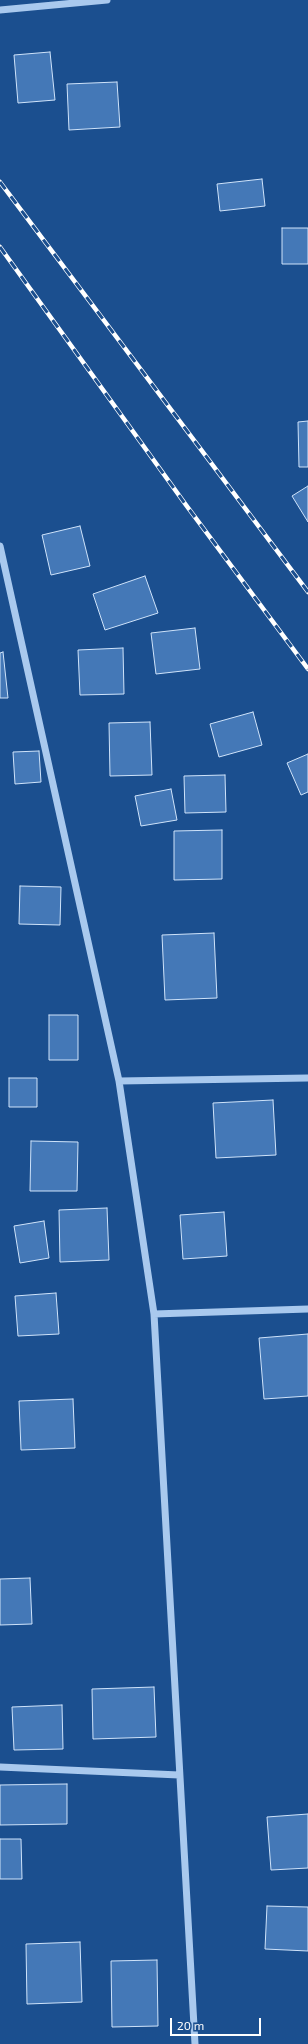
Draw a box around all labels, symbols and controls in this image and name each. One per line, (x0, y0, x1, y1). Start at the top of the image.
scale bar (172, 2010, 263, 2036)
text: 20 m (177, 2018, 204, 2032)

